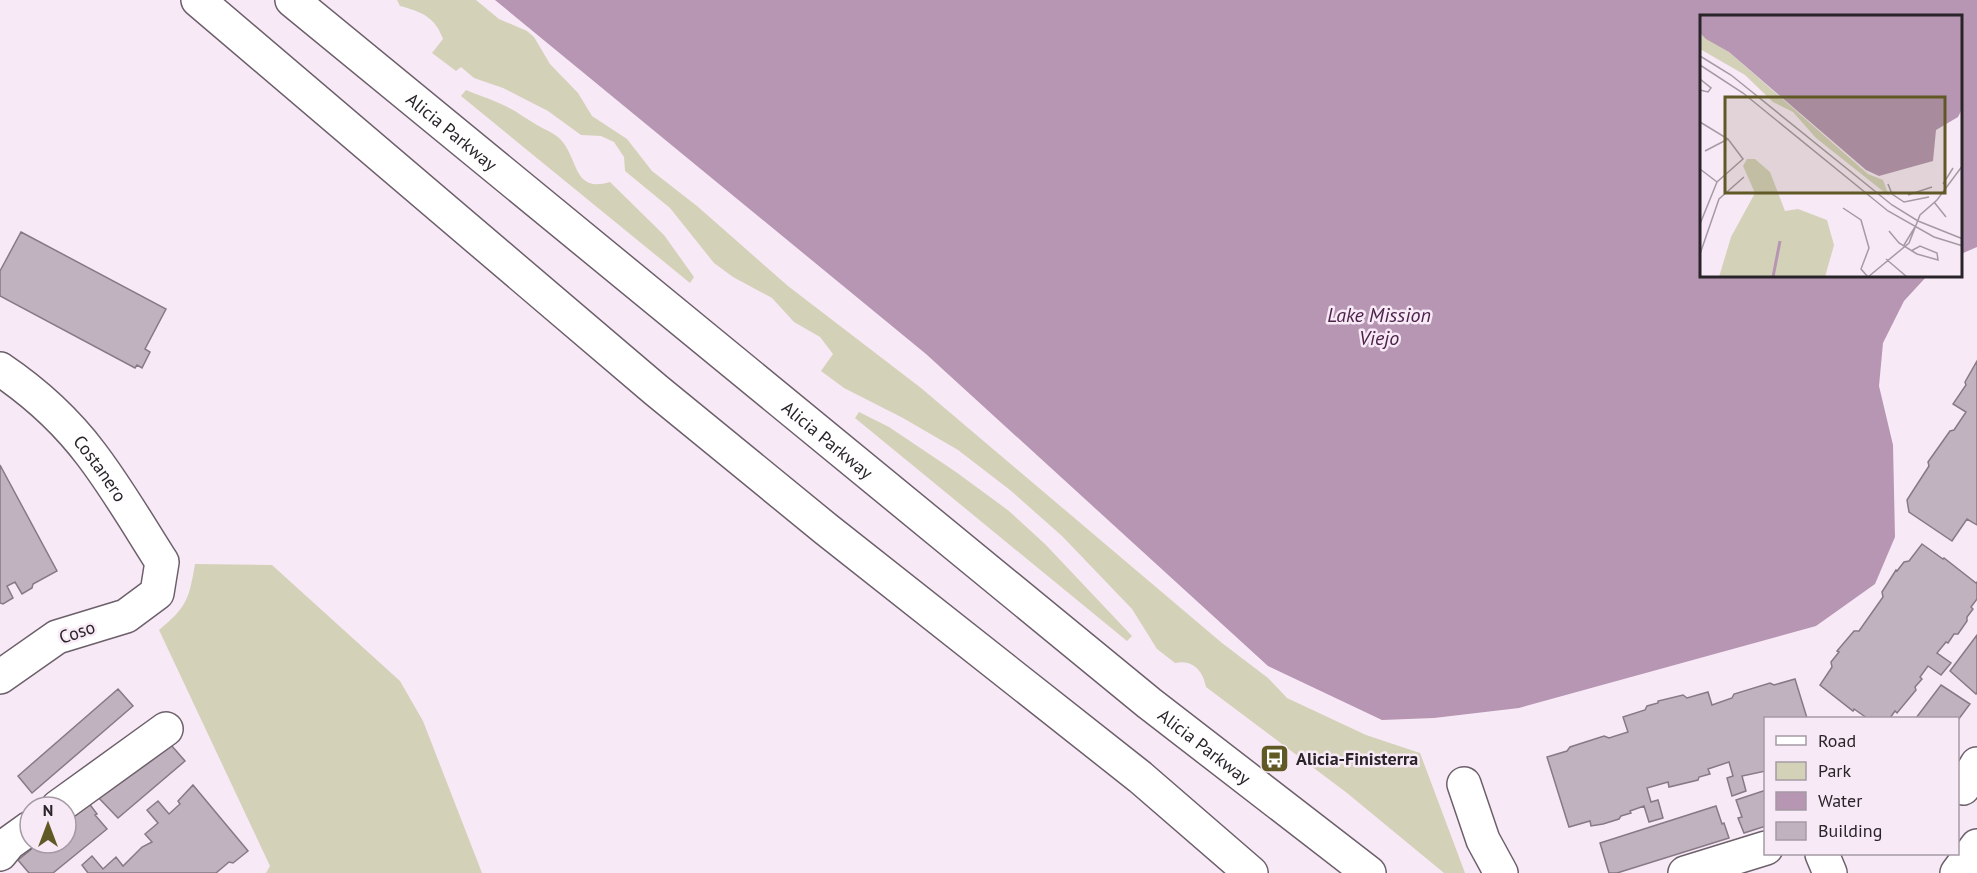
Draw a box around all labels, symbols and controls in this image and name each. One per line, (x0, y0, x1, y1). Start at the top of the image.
inset map (1700, 15, 1962, 278)
street label: Alicia Parkway (402, 87, 503, 176)
water label: Lake Mission Viejo (1327, 302, 1431, 351)
street label: Alicia Parkway (778, 395, 878, 484)
street label: Costanero (69, 430, 132, 506)
street label: Coso (56, 615, 98, 649)
street label: Alicia Parkway (1154, 703, 1256, 790)
legend (1764, 717, 1959, 855)
text: Road (1818, 729, 1856, 752)
bus stop icon: Alicia-Finisterra (1259, 742, 1291, 774)
place label: Alicia-Finisterra (1296, 747, 1418, 770)
text: Park (1818, 759, 1851, 782)
text: Water (1818, 789, 1862, 812)
north arrow (18, 795, 78, 855)
text: N (43, 800, 53, 820)
text: Building (1818, 819, 1882, 842)

